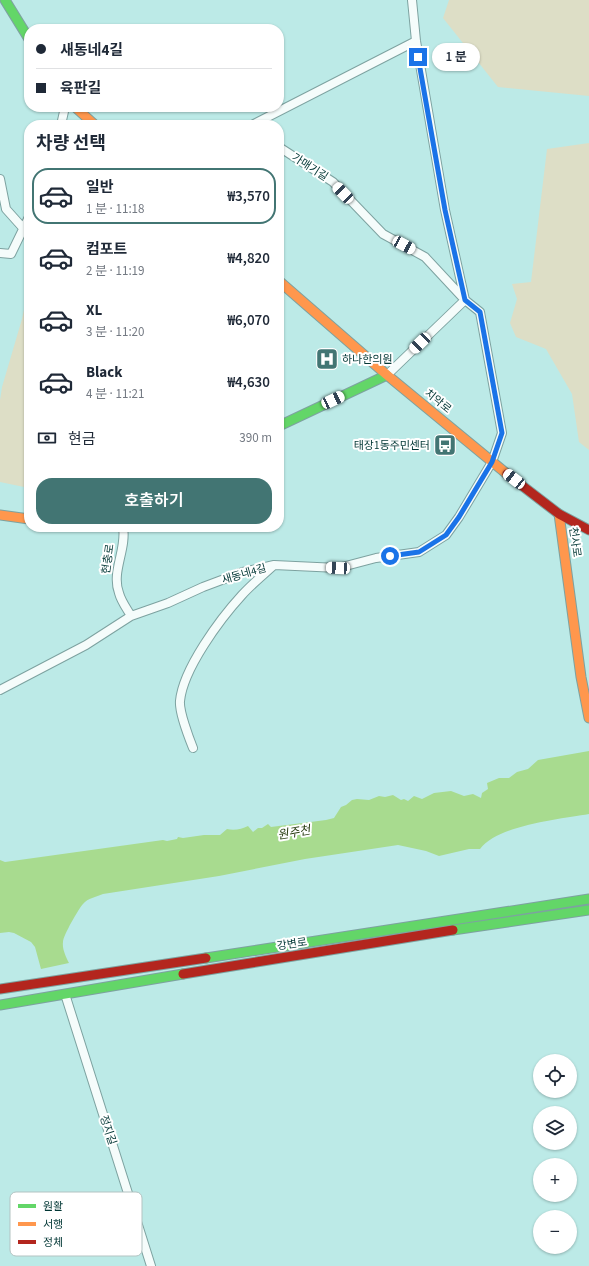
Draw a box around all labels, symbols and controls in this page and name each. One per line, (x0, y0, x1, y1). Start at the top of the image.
text: 새동네4길 (60, 40, 123, 61)
callout: 1 분 (432, 43, 480, 71)
route end (409, 48, 427, 66)
text: 1 분 (445, 48, 467, 66)
text: 육판길 (60, 78, 101, 99)
text: 차량 선택 (36, 131, 106, 156)
street label: 가매기길 (289, 150, 331, 184)
text: 일반 (86, 177, 114, 198)
icon: car (38, 178, 74, 214)
car (330, 180, 356, 206)
text: ₩3,570 (227, 186, 270, 207)
text: 1 분 · 11:18 (86, 200, 145, 218)
car (391, 234, 417, 256)
text: 컴포트 (86, 239, 127, 260)
icon: car (38, 240, 74, 276)
text: ₩4,820 (227, 248, 270, 269)
text: 2 분 · 11:19 (86, 262, 145, 280)
text: XL (86, 300, 102, 321)
icon: car (38, 302, 74, 338)
text: ₩6,070 (227, 310, 270, 331)
text: 3 분 · 11:20 (86, 323, 145, 341)
car (407, 330, 433, 356)
hospital icon: 하나한의원 (314, 346, 340, 372)
place label: 하나한의원 (342, 352, 393, 367)
text: Black (86, 362, 123, 383)
icon: car (38, 364, 74, 400)
text: ₩4,630 (227, 372, 270, 393)
text: 4 분 · 11:21 (86, 385, 145, 403)
street label: 치악로 (421, 386, 455, 416)
car (320, 389, 346, 411)
icon: cash (36, 427, 58, 449)
text: 현금 (68, 429, 96, 450)
text: 390 m (239, 429, 272, 447)
bus stop icon: 태장1동주민센터 (432, 432, 458, 458)
place label: 태장1동주민센터 (354, 438, 430, 453)
car (501, 467, 527, 491)
button: 호출하기 (36, 478, 272, 524)
street label: 천사로 (565, 526, 585, 558)
street label: 현충로 (98, 543, 118, 575)
route start (381, 547, 399, 565)
street label: 새동네4길 (220, 560, 268, 588)
car (326, 561, 350, 575)
water label: 원주천 (276, 821, 314, 844)
street label: 강변로 (276, 934, 308, 954)
map controls (533, 1054, 577, 1254)
button: locate (533, 1054, 577, 1098)
button: layers (533, 1106, 577, 1150)
street label: 정지길 (96, 1113, 120, 1147)
button: + (533, 1158, 577, 1202)
legend (10, 1192, 142, 1256)
text: 원활 (43, 1199, 63, 1214)
button: − (533, 1210, 577, 1254)
text: 서행 (43, 1217, 63, 1232)
text: 정체 (43, 1235, 63, 1250)

